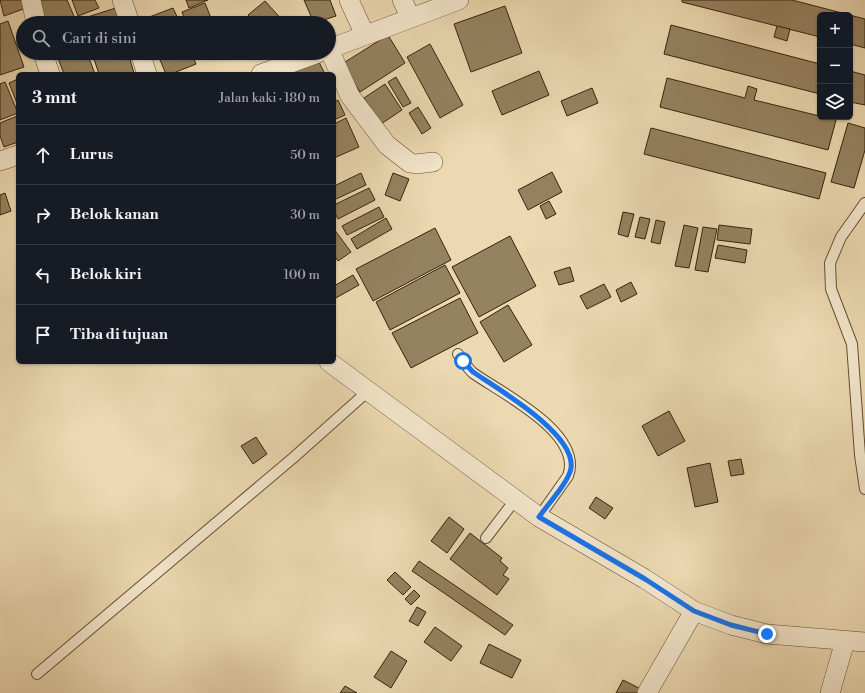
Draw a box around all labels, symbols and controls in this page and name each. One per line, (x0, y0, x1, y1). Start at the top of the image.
map controls (817, 12, 853, 120)
button: + (817, 12, 853, 48)
search box (16, 16, 336, 60)
icon: search (30, 27, 52, 49)
text: Cari di sini (62, 29, 137, 48)
button: − (817, 48, 853, 84)
button: layers (817, 84, 853, 120)
text: 3 mnt (32, 87, 77, 109)
text: Jalan kaki · 180 m (219, 90, 320, 106)
icon: ahead (32, 144, 54, 166)
text: Lurus (70, 145, 113, 164)
text: 50 m (290, 147, 320, 163)
icon: right (32, 204, 54, 226)
text: Belok kanan (70, 205, 159, 224)
text: 30 m (290, 207, 320, 223)
icon: left (32, 264, 54, 286)
text: Belok kiri (70, 265, 141, 284)
text: 100 m (284, 267, 320, 283)
icon: arrive (32, 324, 54, 346)
text: Tiba di tujuan (70, 325, 168, 344)
route start (454, 352, 472, 370)
route end (758, 625, 776, 643)

